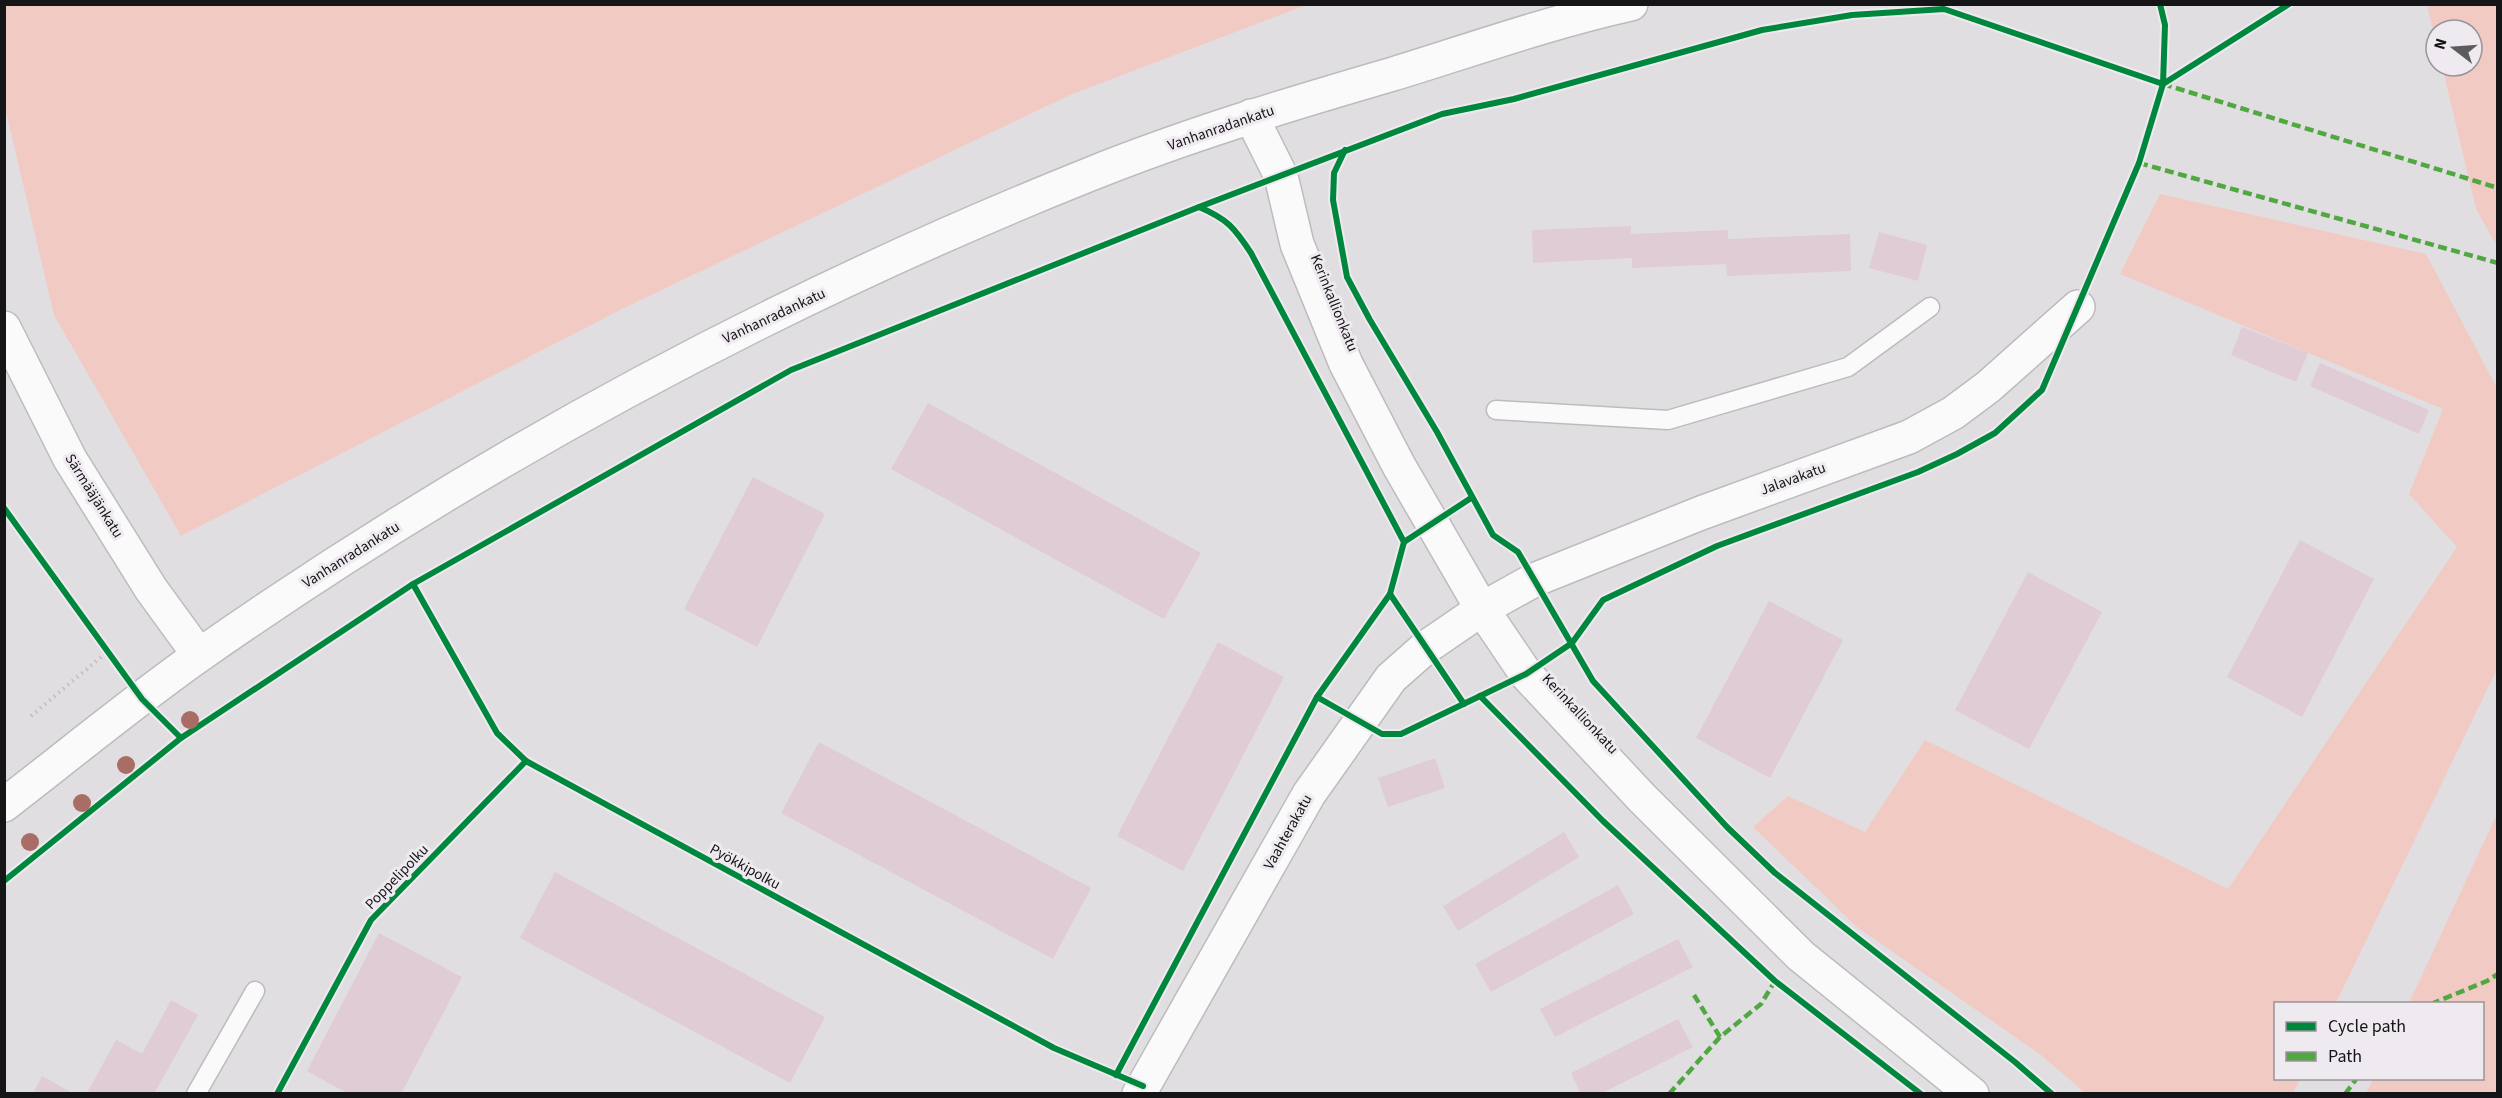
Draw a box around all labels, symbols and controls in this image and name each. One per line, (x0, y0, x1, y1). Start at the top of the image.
north arrow (2424, 18, 2484, 78)
text: N (2429, 36, 2453, 52)
street label: Vanhanradankatu (1165, 100, 1277, 156)
street label: Kerinkallionkatu (1305, 251, 1363, 355)
street label: Vanhanradankatu (719, 283, 829, 349)
street label: Särmääjänkatu (60, 450, 128, 542)
street label: Jalavakatu (1757, 457, 1829, 501)
street label: Vanhanradankatu (298, 517, 404, 593)
street label: Kerinkallionkatu (1537, 669, 1623, 759)
street label: Vaahterakatu (1259, 791, 1317, 873)
street label: Pyökkipolku (706, 839, 784, 895)
street label: Poppelipolku (360, 840, 434, 914)
legend (2274, 1002, 2484, 1080)
text: Cycle path (2328, 1014, 2406, 1039)
text: Path (2328, 1044, 2362, 1069)

